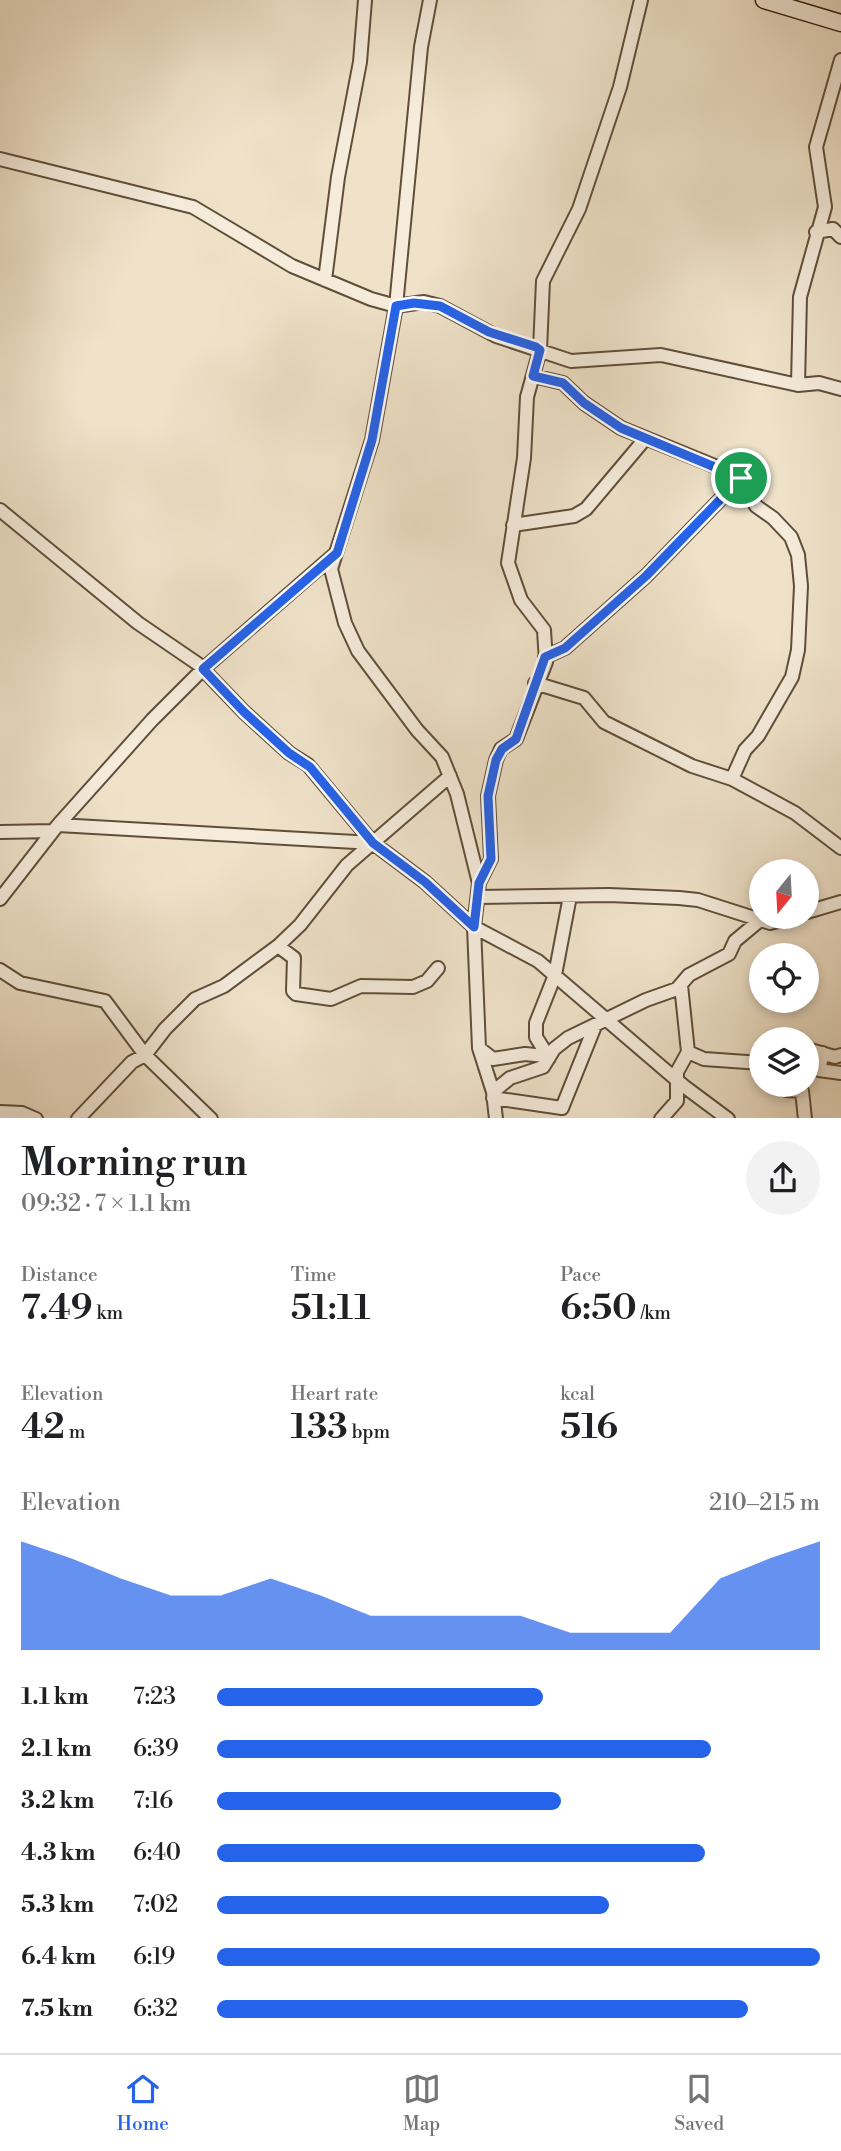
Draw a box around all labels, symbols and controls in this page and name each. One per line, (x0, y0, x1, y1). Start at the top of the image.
pin (711, 448, 771, 508)
icon: arrive (722, 459, 760, 497)
north arrow (749, 859, 819, 929)
map controls (749, 859, 819, 1097)
button: locate (749, 943, 819, 1013)
button: layers (749, 1027, 819, 1097)
text: Morning run (21, 1140, 247, 1187)
button: share (746, 1141, 820, 1215)
text: 09:32 · 7 × 1.1 km (21, 1190, 192, 1218)
text: Distance (21, 1263, 98, 1287)
text: Time (291, 1263, 336, 1287)
text: Pace (560, 1263, 601, 1287)
text: 7.49 (21, 1287, 93, 1330)
text: 51:11 (291, 1287, 370, 1330)
text: 6:50 (560, 1287, 637, 1330)
text: km (93, 1301, 123, 1325)
text: /km (637, 1301, 671, 1325)
text: Elevation (21, 1382, 103, 1406)
text: Heart rate (291, 1382, 378, 1406)
text: kcal (560, 1382, 595, 1406)
text: 42 (21, 1406, 65, 1449)
text: 133 (291, 1406, 348, 1449)
text: 516 (560, 1406, 618, 1449)
text: m (65, 1420, 85, 1444)
text: bpm (348, 1420, 390, 1444)
text: Elevation (21, 1489, 121, 1517)
text: 210–215 m (709, 1489, 820, 1517)
text: 1.1 km (21, 1683, 89, 1711)
text: 7:23 (133, 1683, 176, 1711)
text: 2.1 km (21, 1735, 92, 1763)
text: 6:39 (133, 1735, 179, 1763)
text: 3.2 km (21, 1787, 94, 1815)
text: 7:16 (133, 1787, 173, 1815)
text: 4.3 km (21, 1839, 95, 1867)
text: 6:40 (133, 1839, 181, 1867)
text: 5.3 km (21, 1891, 94, 1919)
text: 7:02 (133, 1891, 178, 1919)
text: 6.4 km (21, 1943, 96, 1971)
text: 6:19 (133, 1943, 175, 1971)
text: 7.5 km (21, 1995, 93, 2023)
text: 6:32 (133, 1995, 178, 2023)
tab: Home (117, 2070, 169, 2136)
tab: Map (403, 2070, 441, 2136)
tab: Saved (674, 2070, 724, 2136)

